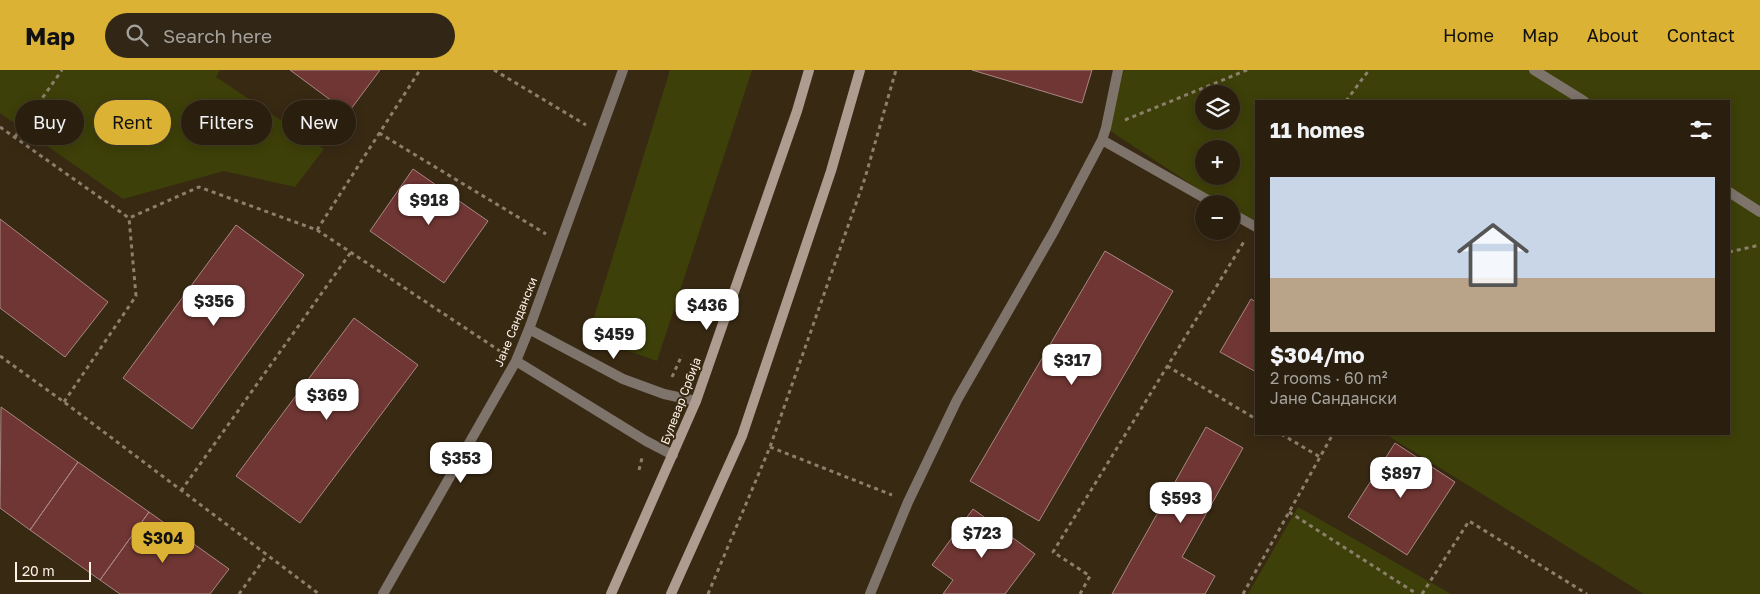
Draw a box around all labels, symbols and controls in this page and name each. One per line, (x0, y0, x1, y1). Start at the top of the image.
search box (105, 13, 455, 58)
text: Map (25, 21, 75, 50)
icon: search (123, 21, 151, 49)
text: Search here (163, 24, 272, 47)
text: Home (1443, 24, 1494, 46)
text: Map (1522, 24, 1559, 46)
text: About (1587, 24, 1639, 46)
text: Contact (1667, 24, 1735, 46)
map controls (1195, 85, 1240, 240)
button: layers (1195, 85, 1240, 130)
chip: Buy (15, 100, 84, 145)
chip: Rent (94, 100, 171, 145)
chip: Filters (181, 100, 272, 145)
chip: New (282, 100, 356, 145)
icon: filters (1687, 116, 1715, 144)
text: 11 homes (1270, 117, 1365, 143)
button: + (1195, 140, 1240, 185)
pin: $918 (399, 184, 459, 226)
text: $918 (409, 190, 449, 210)
button: − (1195, 195, 1240, 240)
icon: home (1448, 210, 1538, 300)
street label: Јане Сандански (491, 275, 540, 369)
pin: $356 (184, 284, 244, 327)
pin: $436 (677, 288, 737, 331)
text: $356 (194, 291, 234, 311)
text: $436 (687, 295, 727, 315)
pin: $459 (584, 318, 644, 360)
text: $459 (594, 324, 634, 344)
text: $304/mo (1270, 342, 1365, 368)
pin: $317 (1042, 344, 1102, 386)
text: $317 (1053, 350, 1091, 370)
street label: Булевар Србија (657, 355, 704, 446)
text: 2 rooms · 60 m² (1270, 368, 1388, 388)
pin: $369 (297, 378, 357, 421)
text: $369 (307, 385, 347, 405)
text: Јане Сандански (1270, 388, 1397, 408)
pin: $353 (431, 442, 491, 484)
text: $353 (441, 448, 481, 468)
pin: $897 (1371, 456, 1431, 499)
text: $897 (1381, 463, 1421, 483)
pin: $593 (1151, 482, 1211, 524)
text: $593 (1161, 488, 1201, 508)
pin: $723 (952, 516, 1012, 559)
pin: $304 (133, 522, 193, 564)
text: $723 (963, 523, 1001, 543)
text: $304 (143, 528, 183, 548)
scale bar (15, 559, 91, 582)
text: 20 m (22, 562, 55, 579)

